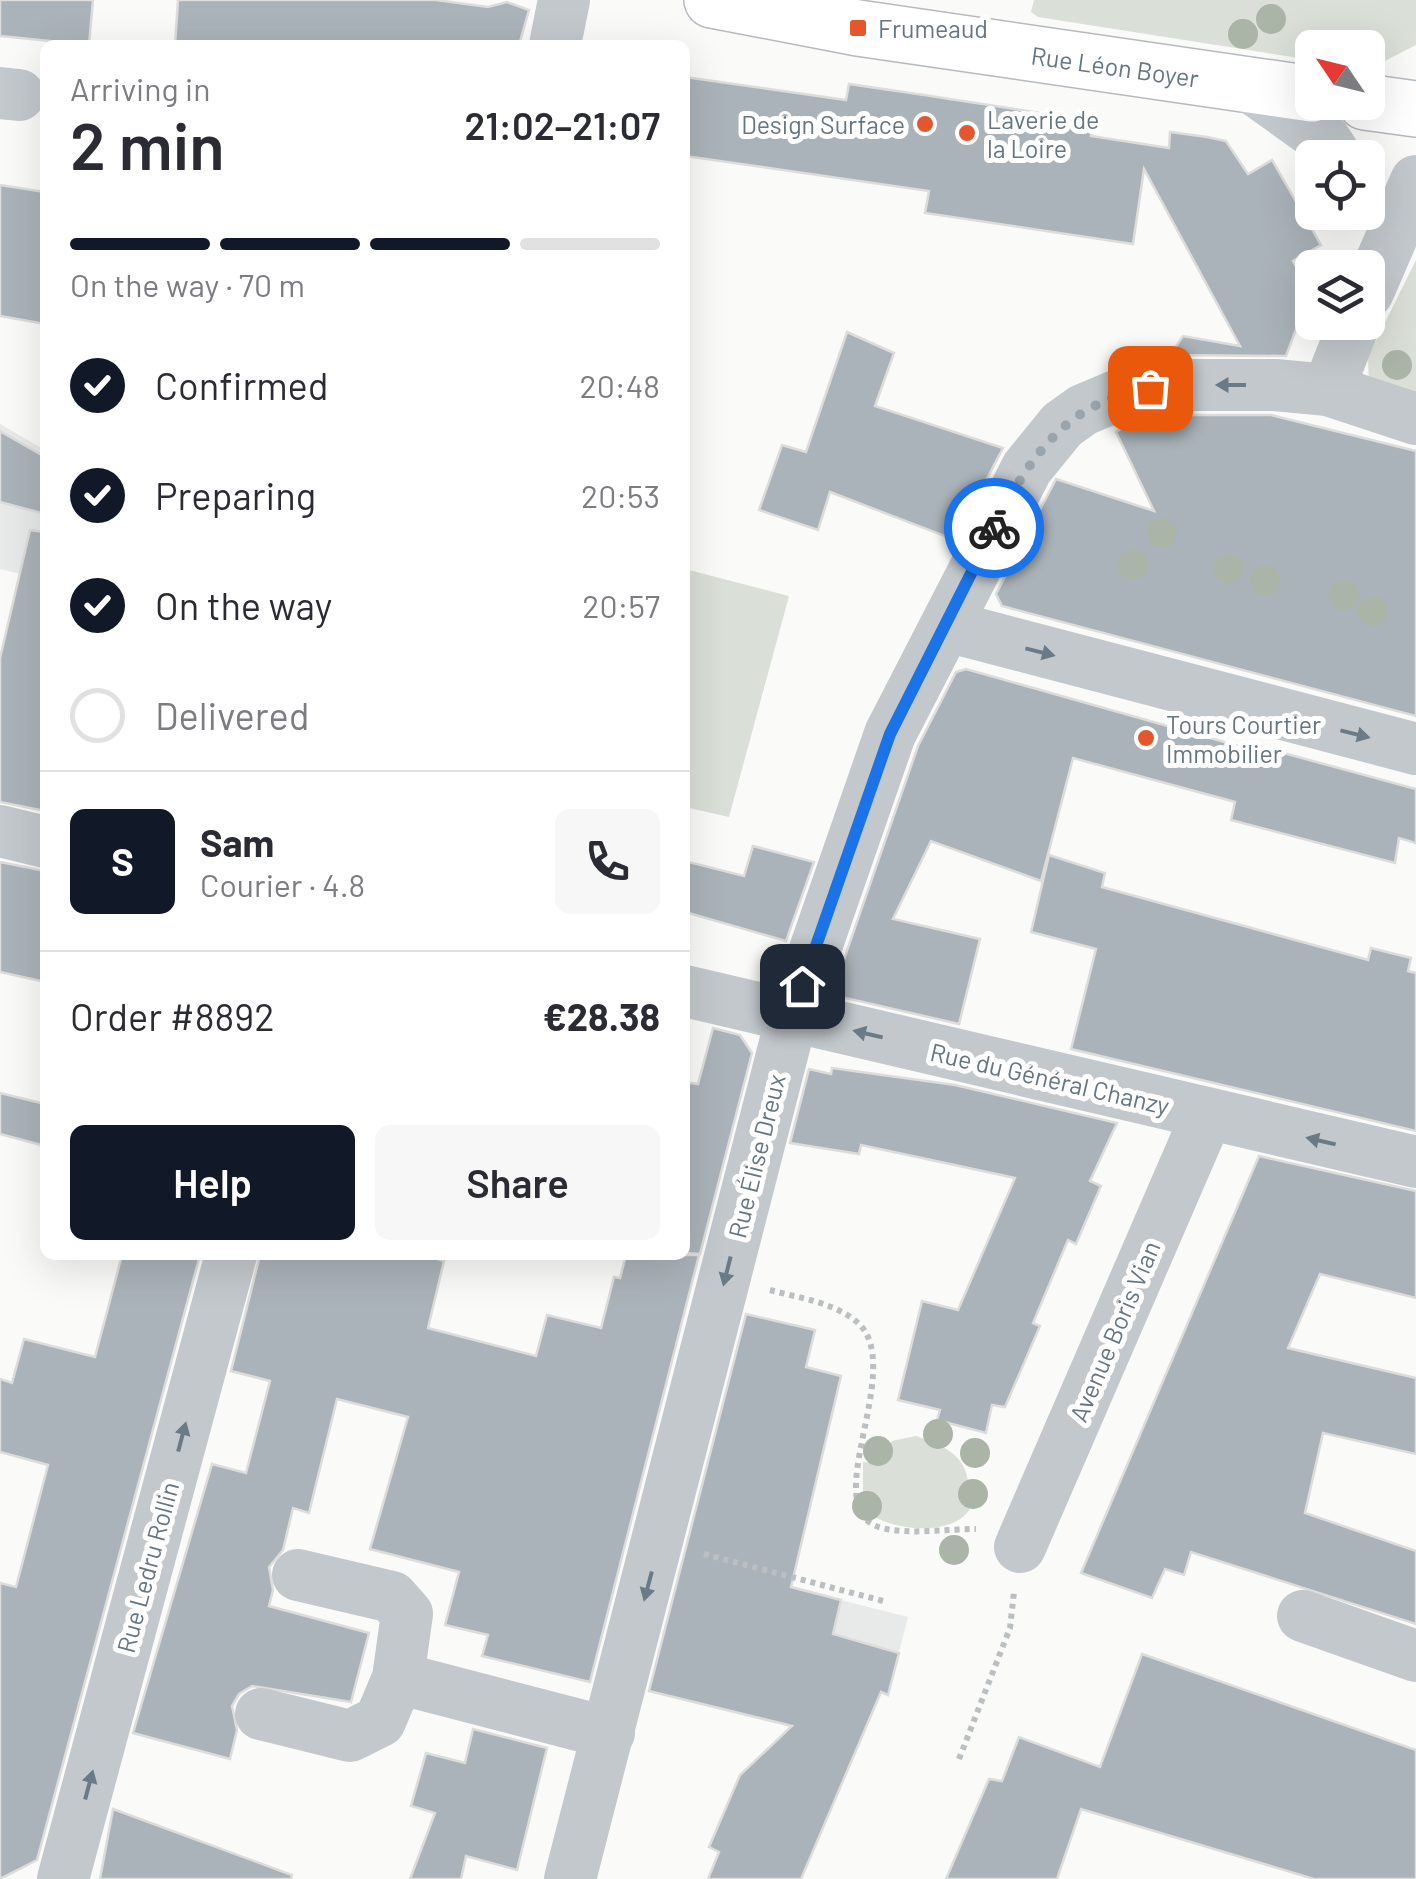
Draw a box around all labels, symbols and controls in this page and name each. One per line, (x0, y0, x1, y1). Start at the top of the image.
place label: Frumeaud (878, 13, 988, 43)
marker: Frumeaud (847, 17, 869, 39)
north arrow (1295, 30, 1385, 120)
map controls (1295, 30, 1385, 340)
street label: Rue Léon Boyer (1029, 39, 1201, 93)
text: Arriving in (70, 69, 210, 107)
text: 21:02–21:07 (465, 102, 660, 148)
place label: Laverie de la Loire (987, 104, 1099, 163)
text: 2 min (70, 105, 225, 183)
place label: Design Surface (741, 109, 905, 139)
marker: Design Surface (914, 113, 936, 135)
marker: Laverie de la Loire (956, 122, 978, 144)
button: locate (1295, 140, 1385, 230)
button: layers (1295, 250, 1385, 340)
text: On the way · 70 m (70, 265, 305, 303)
pin (1108, 346, 1193, 431)
icon: check (70, 358, 125, 413)
icon: bag (1123, 361, 1178, 416)
text: Confirmed (155, 362, 328, 408)
text: 20:48 (580, 366, 660, 404)
one-way arrow (1215, 377, 1247, 393)
icon: check (70, 468, 125, 523)
text: Preparing (155, 472, 316, 518)
text: 20:53 (581, 476, 660, 514)
courier (944, 478, 1044, 578)
icon: bike (967, 501, 1022, 556)
icon: check (70, 578, 125, 633)
text: On the way (155, 582, 332, 628)
text: 20:57 (582, 586, 660, 624)
one-way arrow (1025, 645, 1056, 661)
text: Delivered (155, 692, 309, 738)
place label: Tours Courtier Immobilier (1166, 709, 1321, 768)
one-way arrow (1340, 726, 1371, 742)
marker: Tours Courtier Immobilier (1135, 727, 1157, 749)
button: phone (555, 809, 660, 914)
text: Sam (200, 819, 274, 865)
text: S (111, 838, 134, 884)
text: Courier · 4.8 (200, 865, 365, 903)
pin (760, 944, 845, 1029)
icon: home (775, 959, 830, 1014)
text: Order #8892 (70, 993, 275, 1039)
text: €28.38 (543, 993, 660, 1039)
one-way arrow (852, 1026, 883, 1041)
street label: Rue du Général Chanzy (928, 1036, 1172, 1120)
street label: Rue Élise Dreux (721, 1071, 791, 1241)
button: Help (70, 1125, 355, 1240)
button: Share (375, 1125, 660, 1240)
one-way arrow (1305, 1133, 1336, 1148)
street label: Avenue Boris Vian (1062, 1236, 1166, 1426)
one-way arrow (719, 1256, 734, 1287)
one-way arrow (175, 1421, 191, 1452)
street label: Rue Ledru Rollin (110, 1478, 184, 1656)
one-way arrow (640, 1571, 656, 1602)
one-way arrow (81, 1769, 97, 1800)

